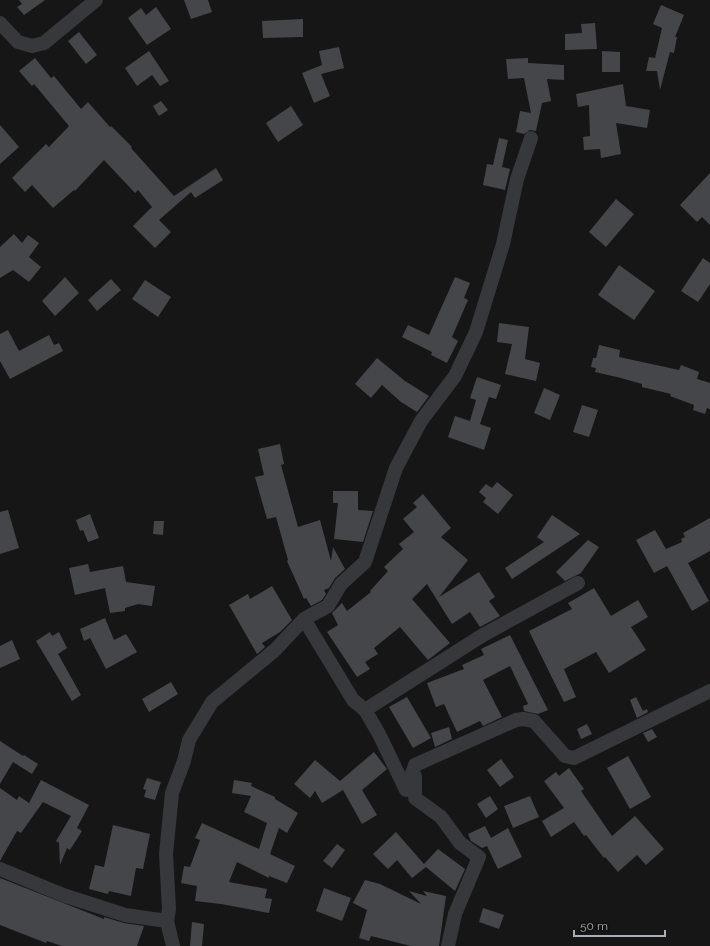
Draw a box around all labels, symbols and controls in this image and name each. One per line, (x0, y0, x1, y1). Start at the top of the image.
scale bar (574, 912, 665, 938)
text: 50 m (580, 919, 608, 933)

